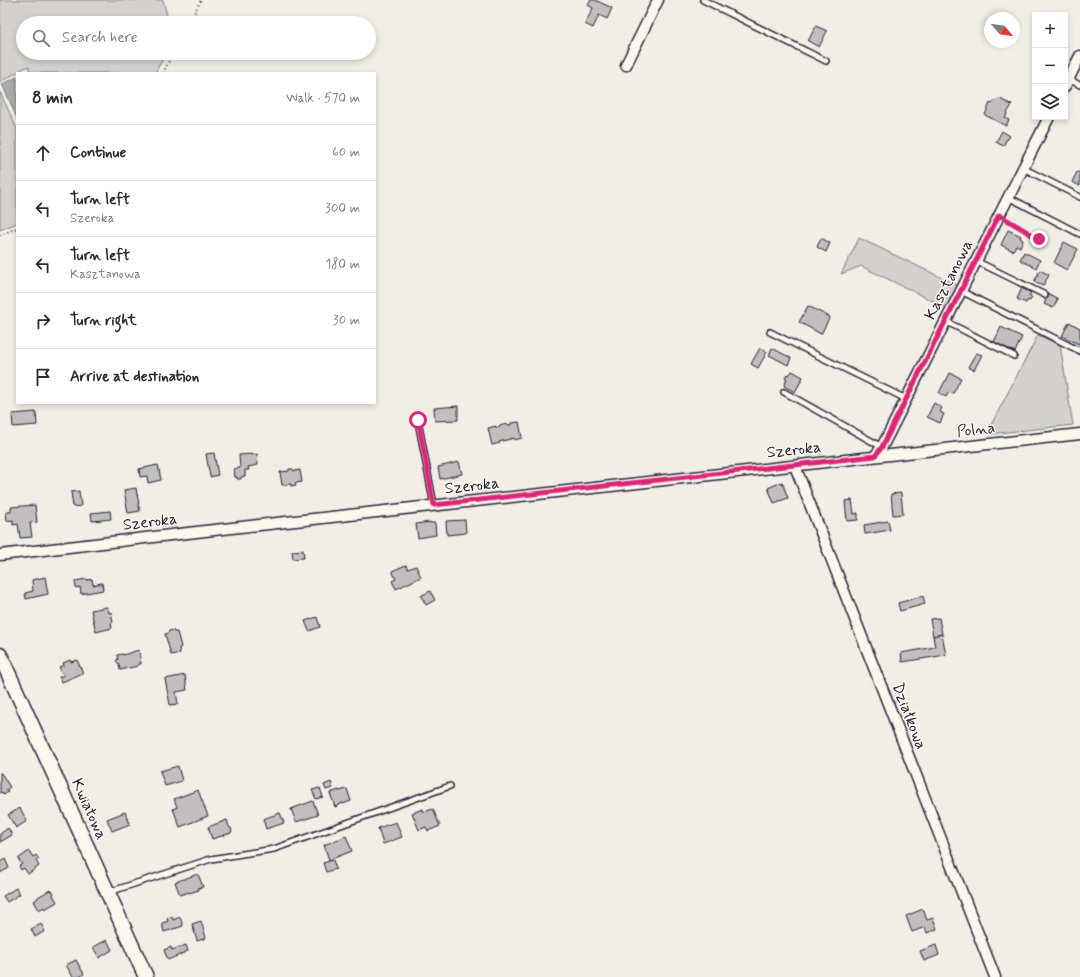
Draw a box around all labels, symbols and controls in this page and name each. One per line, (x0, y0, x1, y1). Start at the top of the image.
north arrow (984, 12, 1020, 48)
map controls (1032, 12, 1068, 120)
button: + (1032, 12, 1068, 48)
search box (16, 16, 376, 60)
icon: search (30, 27, 52, 49)
text: Search here (62, 28, 138, 48)
button: − (1032, 48, 1068, 84)
button: layers (1032, 84, 1068, 120)
text: 8 min (32, 87, 73, 109)
text: Walk · 570 m (286, 90, 360, 107)
icon: ahead (32, 142, 54, 164)
text: Continue (70, 143, 126, 163)
text: 60 m (332, 144, 360, 161)
text: Turn left (70, 190, 130, 210)
icon: left (32, 198, 54, 220)
text: 300 m (325, 200, 360, 217)
text: Szeroka (70, 210, 114, 227)
route end (1030, 230, 1048, 248)
street label: Kasztanowa (920, 236, 978, 324)
text: Turn left (70, 246, 130, 266)
icon: left (32, 254, 54, 276)
text: 180 m (325, 256, 360, 273)
text: Kasztanowa (70, 266, 141, 283)
icon: right (32, 310, 54, 332)
text: Turn right (70, 311, 137, 331)
text: 30 m (333, 312, 360, 329)
icon: arrive (32, 366, 54, 388)
text: Arrive at destination (70, 367, 199, 387)
route start (409, 411, 427, 429)
street label: Polna (956, 418, 996, 442)
street label: Szeroka (766, 437, 822, 463)
street label: Szeroka (444, 473, 500, 499)
street label: Szeroka (122, 508, 178, 536)
street label: Działkowa (887, 680, 931, 752)
street label: Kwiatowa (66, 775, 112, 843)

